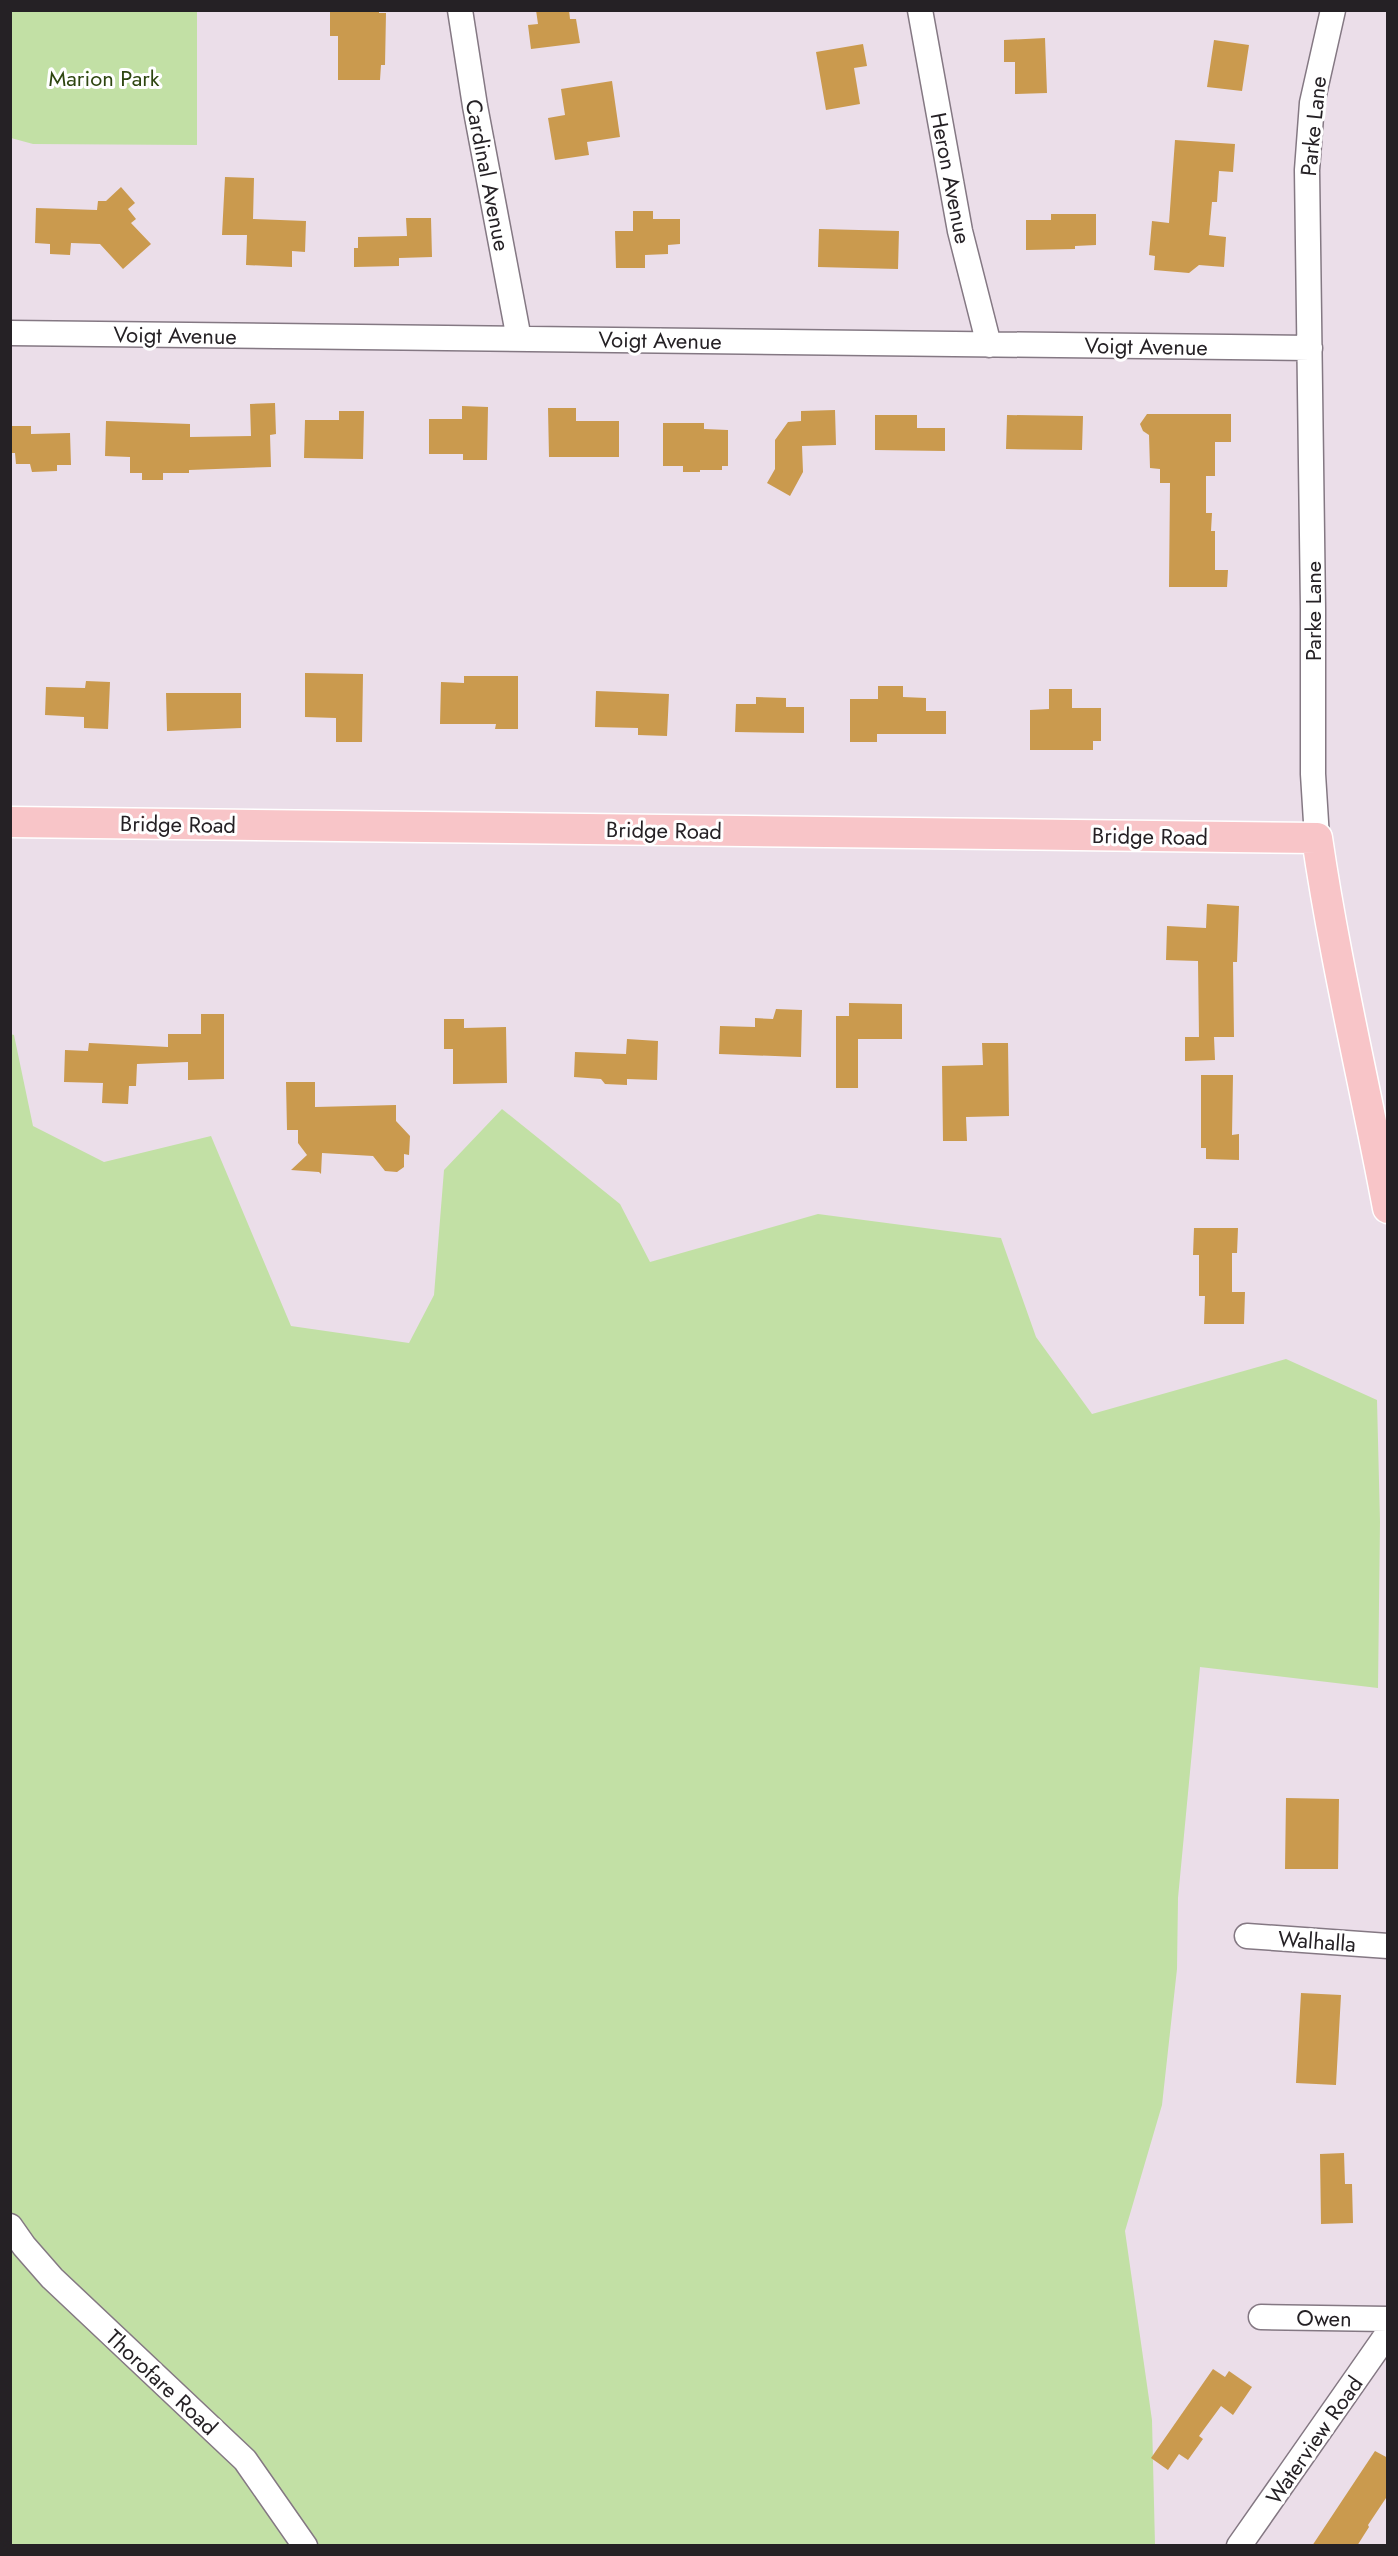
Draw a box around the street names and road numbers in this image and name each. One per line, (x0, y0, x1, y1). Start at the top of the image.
street label: Parke Lane (1292, 75, 1334, 177)
street label: Cardinal Avenue (458, 96, 518, 254)
street label: Heron Avenue (923, 110, 979, 246)
street label: Voigt Avenue (113, 318, 237, 352)
street label: Voigt Avenue (598, 323, 722, 357)
street label: Voigt Avenue (1084, 329, 1208, 363)
street label: Parke Lane (1297, 561, 1329, 661)
street label: Bridge Road (120, 807, 236, 841)
street label: Bridge Road (606, 813, 722, 847)
street label: Bridge Road (1092, 819, 1208, 853)
street label: Walhalla (1277, 1922, 1357, 1960)
street label: Owen (1296, 2302, 1352, 2334)
street label: Thorofare Road (99, 2322, 225, 2442)
street label: Waterview Road (1258, 2369, 1370, 2511)

